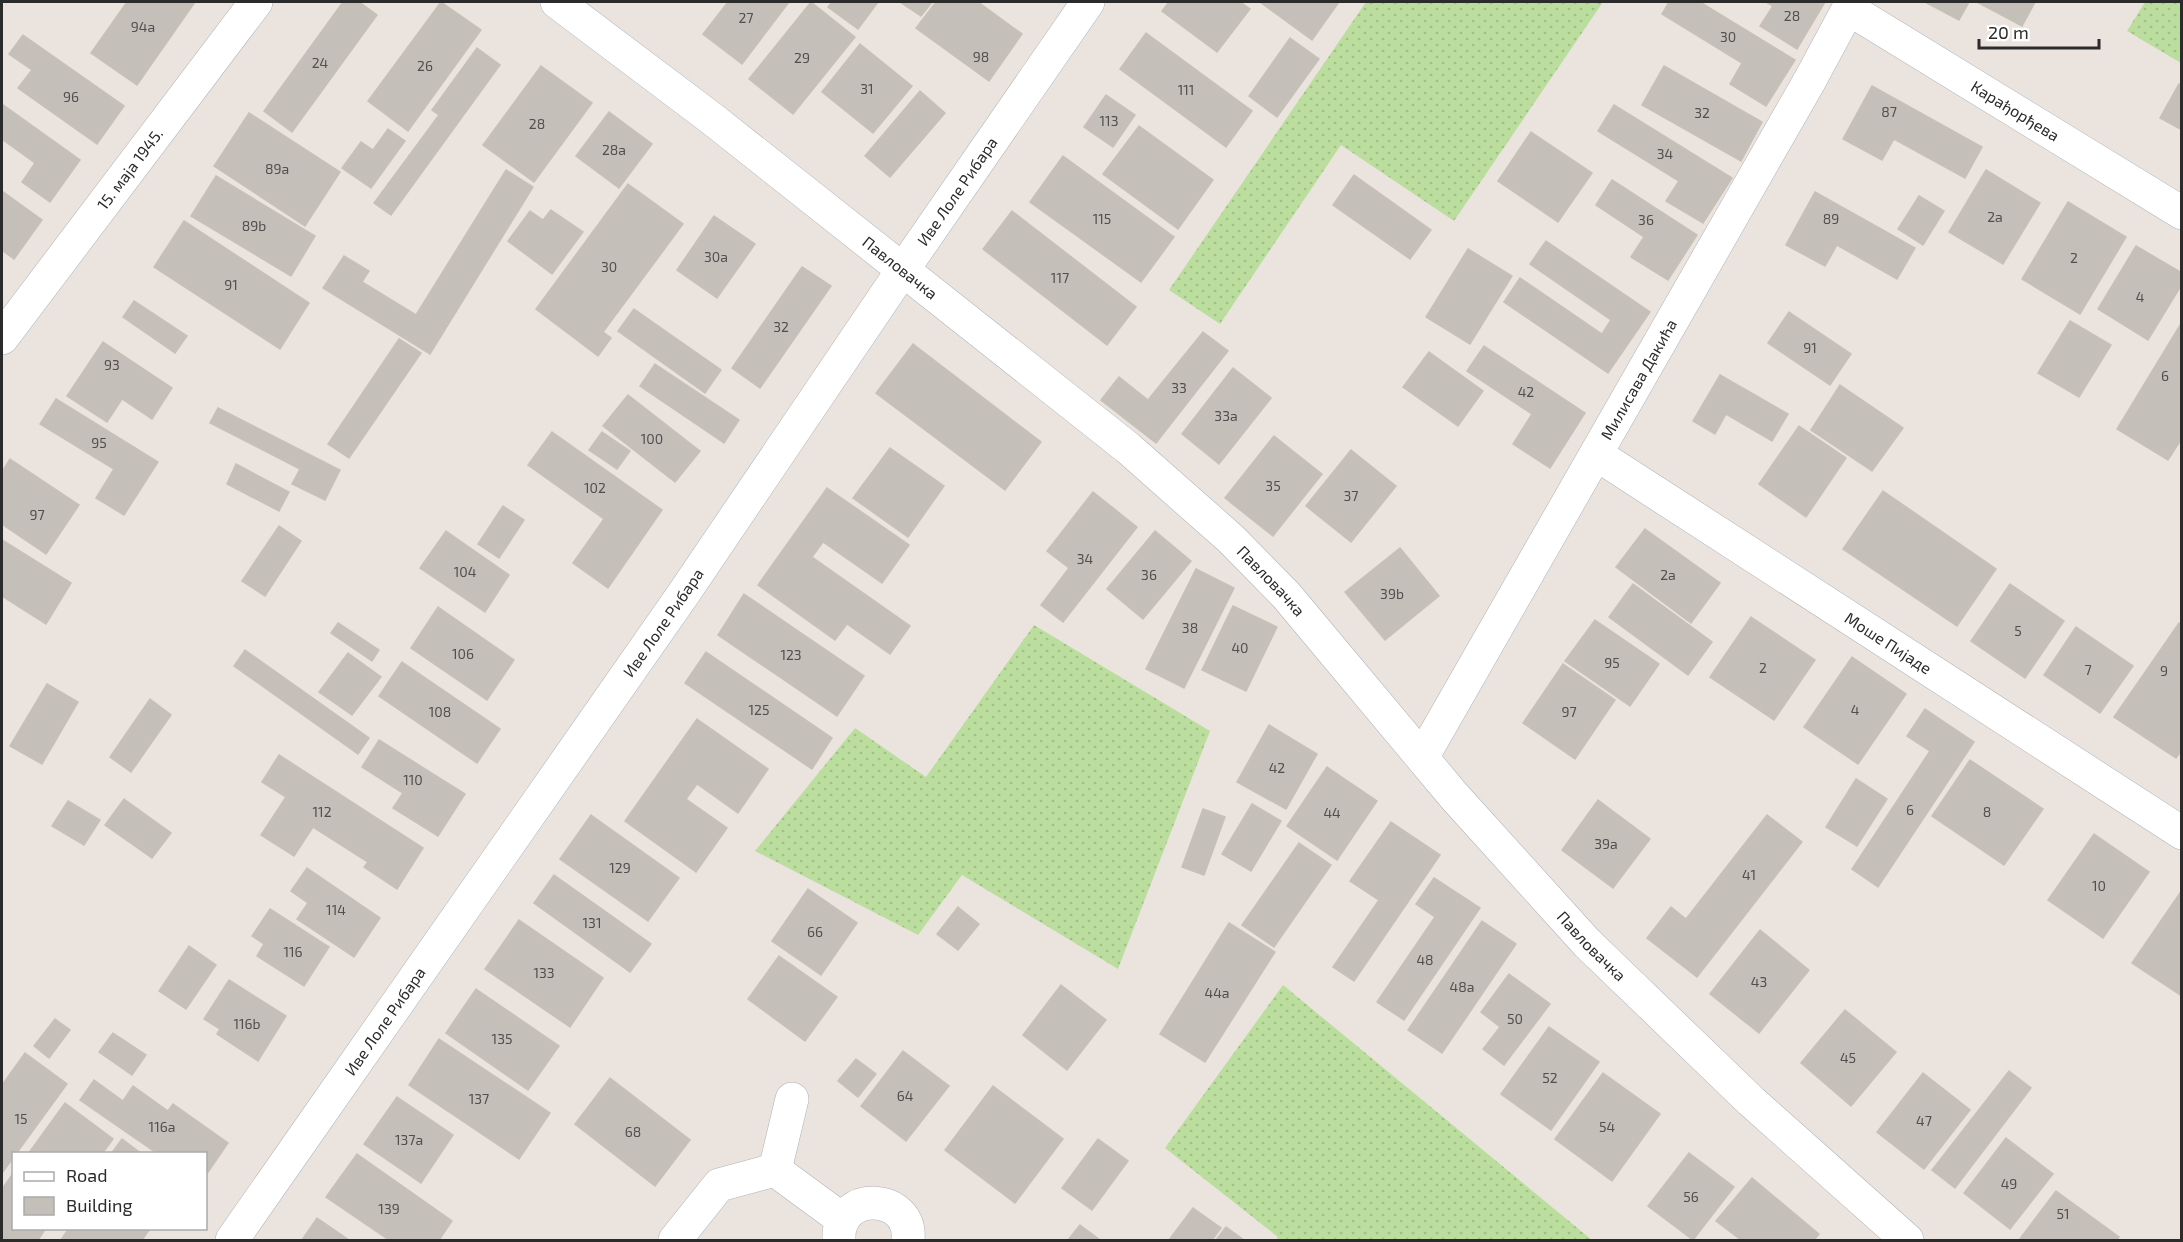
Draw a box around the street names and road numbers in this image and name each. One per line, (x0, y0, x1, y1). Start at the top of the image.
street label: Карађорђева (1968, 76, 2063, 145)
street label: 15. маја 1945. (93, 124, 166, 213)
street label: Иве Лоле Рибара (913, 133, 1001, 249)
street label: Павловачка (859, 232, 942, 303)
street label: Милисава Дакића (1596, 315, 1680, 443)
street label: Павловачка (1234, 541, 1309, 620)
street label: Иве Лоле Рибара (618, 564, 707, 680)
street label: Моше Пијаде (1842, 608, 1935, 678)
street label: Павловачка (1554, 907, 1630, 984)
street label: Иве Лоле Рибара (340, 963, 429, 1079)

